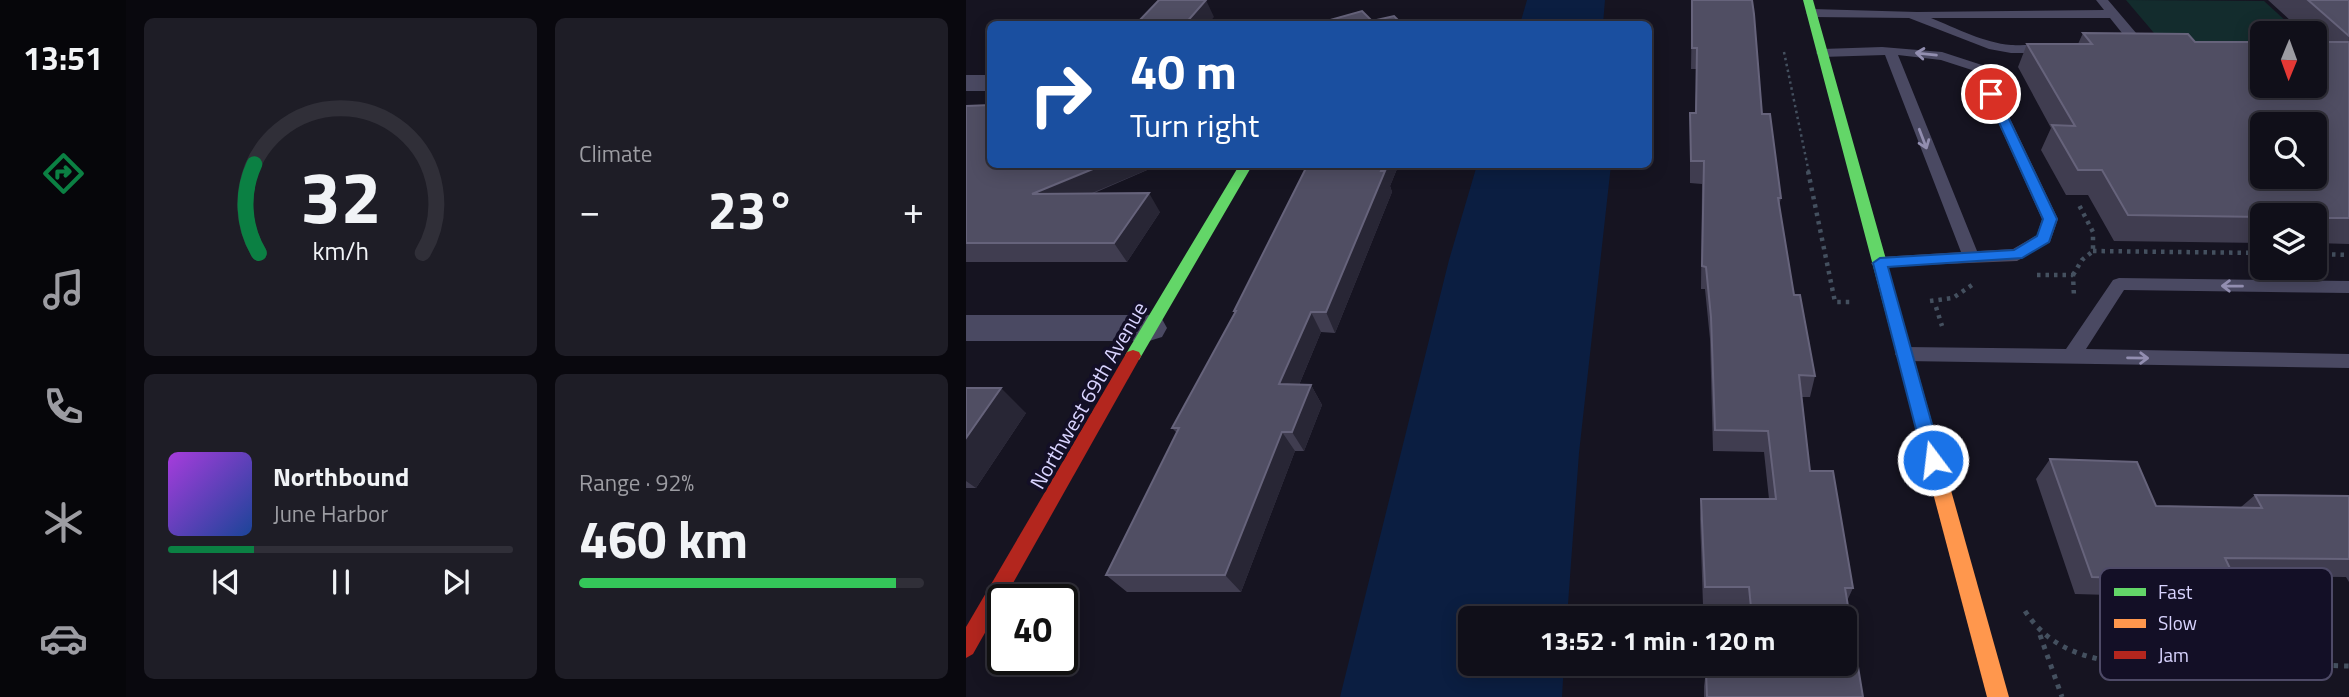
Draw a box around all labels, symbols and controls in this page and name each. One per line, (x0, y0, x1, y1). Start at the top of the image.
north arrow (2250, 21, 2328, 98)
map controls (2250, 21, 2327, 280)
text: 40 m (1130, 33, 1237, 108)
text: 13:51 (23, 34, 103, 82)
one-way arrow (1915, 47, 1938, 60)
icon: right (1015, 49, 1106, 140)
pin (1961, 64, 2021, 124)
icon: arrive (1972, 75, 2010, 113)
text: Turn right (1130, 101, 1259, 149)
button: search (2250, 112, 2327, 189)
one-way arrow (1918, 127, 1931, 149)
text: Climate (579, 136, 652, 171)
text: 32 (300, 141, 381, 251)
icon: directions (39, 149, 88, 198)
text: 23° (708, 170, 795, 249)
text: − (579, 181, 600, 239)
text: + (903, 181, 924, 239)
button: layers (2250, 203, 2327, 280)
text: km/h (312, 232, 369, 270)
icon: music (39, 265, 88, 314)
one-way arrow (2221, 279, 2244, 293)
street label: Northwest 69th Avenue (1021, 295, 1155, 495)
one-way arrow (2126, 352, 2149, 365)
icon: phone (39, 382, 88, 431)
position arrow (1896, 423, 1970, 497)
text: Northbound (273, 457, 409, 496)
text: Range · 92% (579, 465, 694, 500)
text: June Harbor (273, 496, 388, 531)
icon: climate (39, 498, 88, 547)
text: 460 km (579, 499, 748, 578)
icon: previous (207, 563, 245, 601)
icon: pause (322, 563, 360, 601)
icon: next (437, 563, 475, 601)
legend (2100, 568, 2332, 680)
text: Fast (2158, 577, 2193, 606)
speed limit sign: 40 (987, 584, 1078, 675)
text: Slow (2158, 608, 2197, 637)
icon: car (39, 614, 88, 663)
text: 13:52 · 1 min · 120 m (1540, 621, 1775, 660)
text: Jam (2158, 640, 2189, 669)

